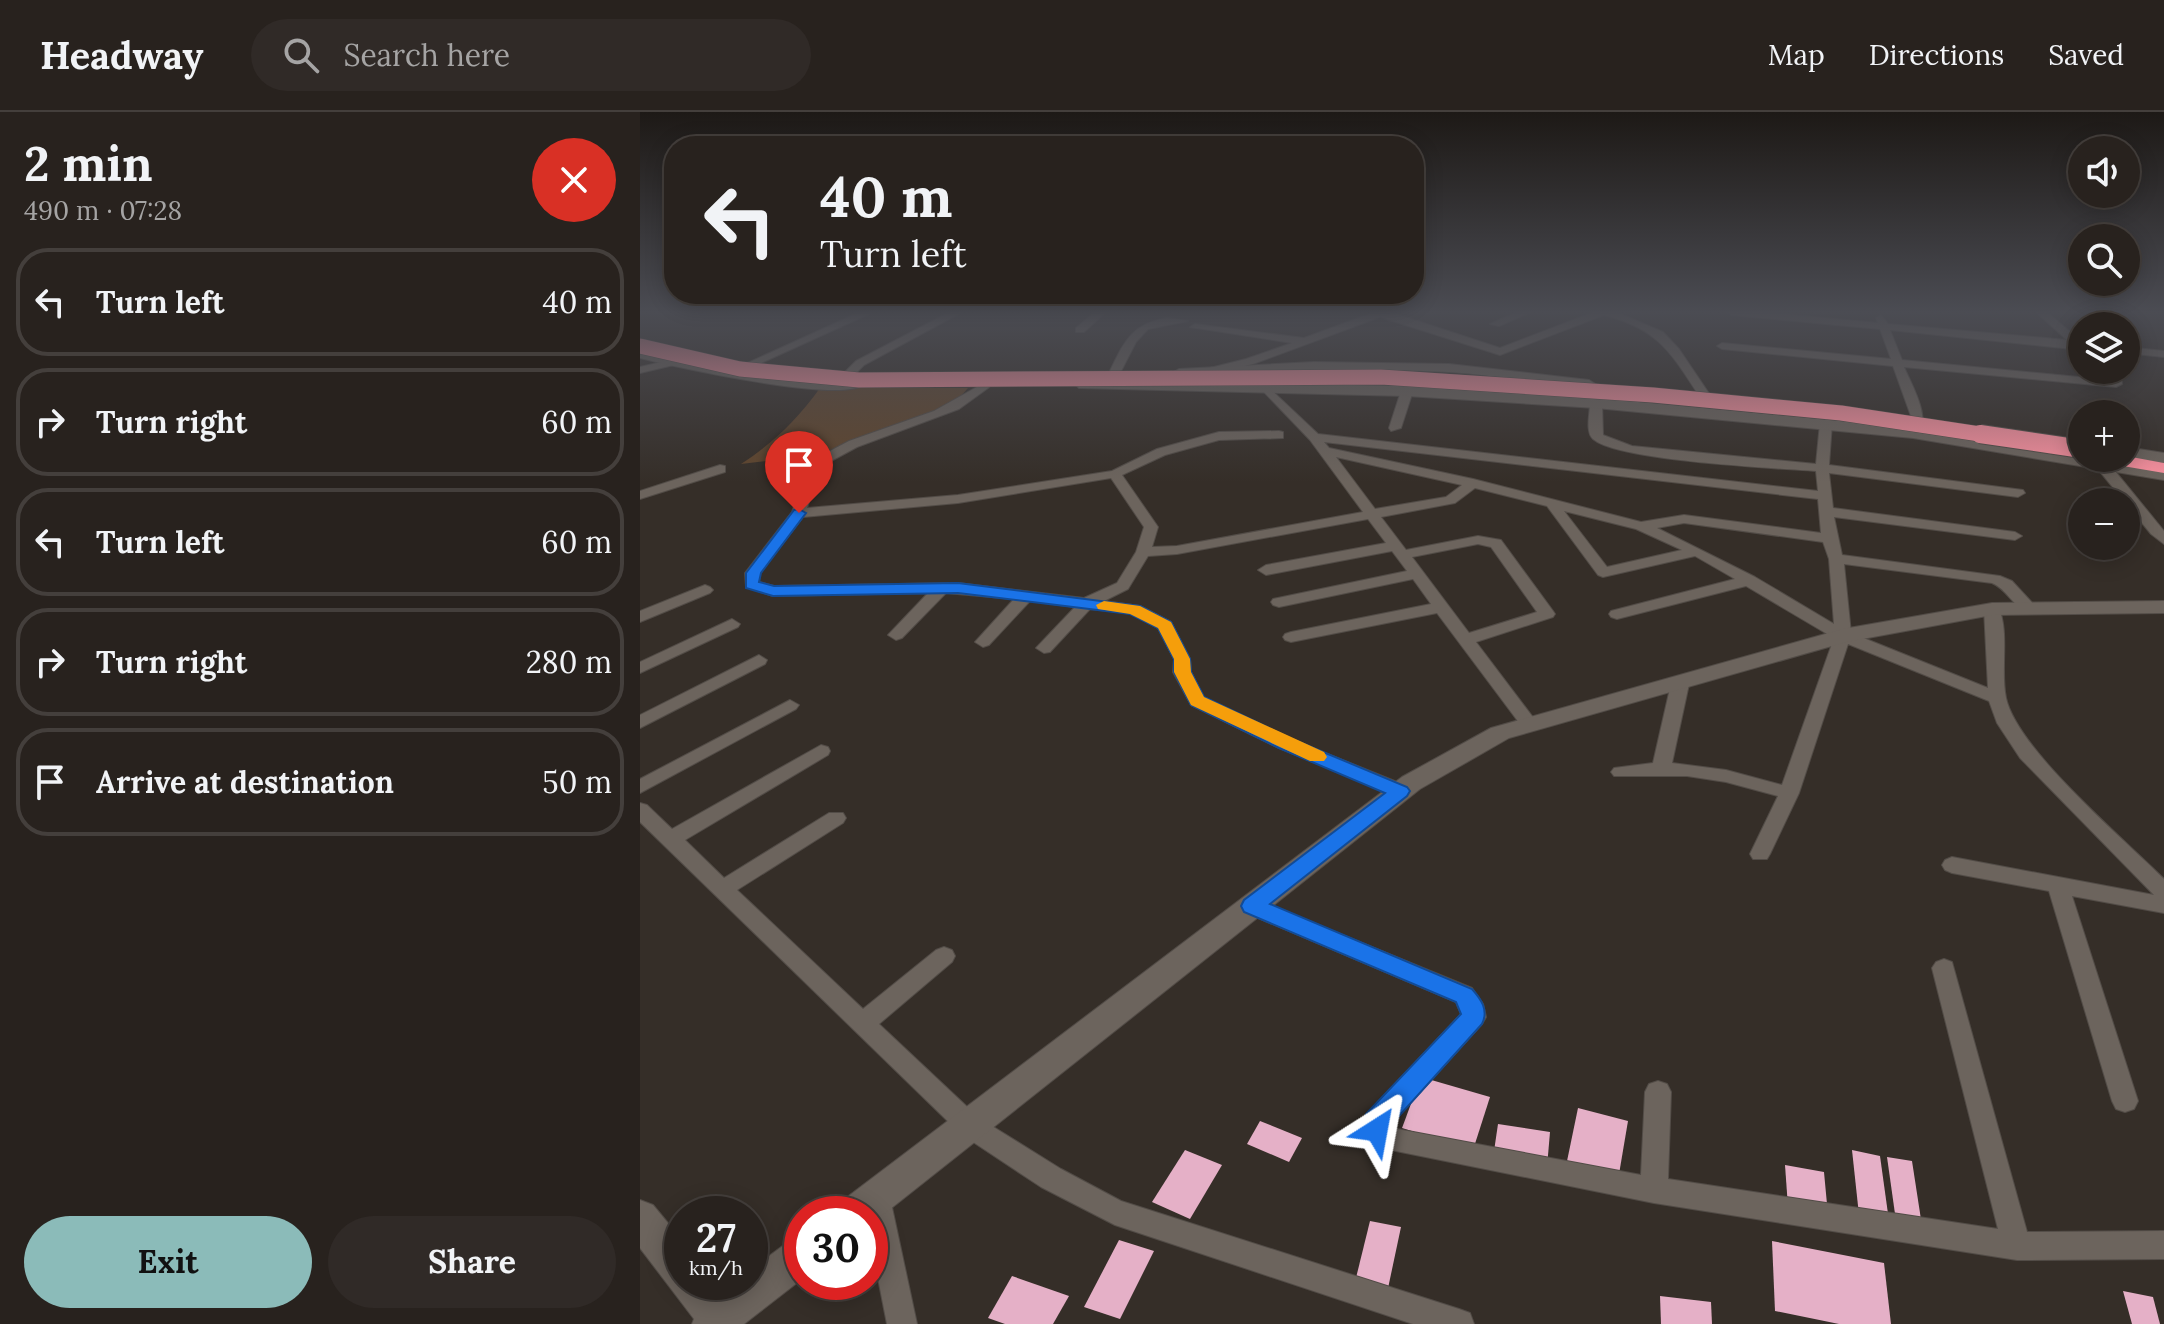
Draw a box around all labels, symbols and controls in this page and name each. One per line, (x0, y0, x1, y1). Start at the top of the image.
search box (251, 19, 811, 91)
text: Headway (40, 31, 203, 79)
icon: search (279, 33, 323, 77)
text: Search here (343, 36, 510, 74)
text: Map (1768, 37, 1825, 73)
text: Directions (1869, 37, 2004, 73)
text: Saved (2048, 37, 2124, 73)
text: 2 min (24, 133, 153, 194)
map controls (2068, 136, 2140, 560)
button: sound (2068, 136, 2140, 208)
button: close (532, 138, 616, 222)
text: 40 m (820, 161, 953, 232)
icon: left (688, 168, 792, 272)
text: 490 m · 07:28 (24, 194, 182, 227)
button: search (2068, 224, 2140, 296)
text: Turn left (820, 231, 967, 277)
icon: left (28, 280, 72, 324)
text: Turn left (96, 283, 224, 321)
text: 40 m (542, 283, 612, 321)
button: layers (2068, 312, 2140, 384)
icon: right (28, 400, 72, 444)
button: + (2068, 400, 2140, 472)
text: Turn right (96, 403, 247, 441)
text: 60 m (541, 403, 612, 441)
pin (765, 431, 833, 513)
icon: arrive (777, 443, 821, 487)
button: − (2068, 488, 2140, 560)
icon: left (28, 520, 72, 564)
text: Turn left (96, 523, 224, 561)
text: 60 m (541, 523, 612, 561)
icon: right (28, 640, 72, 684)
text: Turn right (96, 643, 247, 681)
text: 280 m (526, 643, 612, 681)
icon: arrive (28, 760, 72, 804)
text: Arrive at destination (96, 763, 394, 801)
text: 50 m (542, 763, 612, 801)
position arrow (1335, 1088, 1419, 1172)
speed limit sign: 30 (784, 1196, 888, 1300)
text: 27 (696, 1212, 736, 1263)
button: Exit (24, 1216, 312, 1308)
button: Share (328, 1216, 616, 1308)
text: km/h (689, 1255, 743, 1280)

